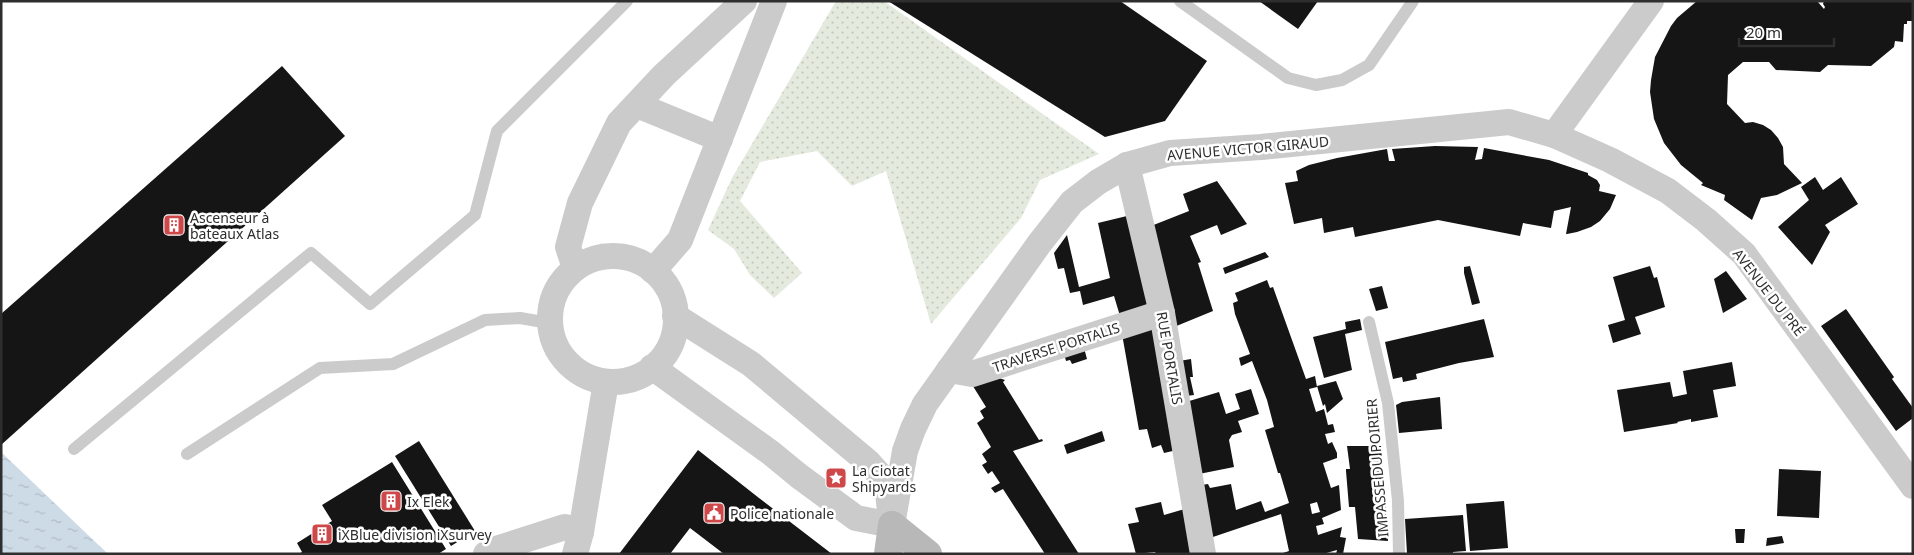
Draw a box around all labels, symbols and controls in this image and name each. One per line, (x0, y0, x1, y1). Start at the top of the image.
scale bar (1739, 15, 1834, 47)
text: 20 m (1746, 22, 1781, 42)
street label: AVENUE VICTOR GIRAUD (1166, 131, 1330, 165)
place label: Ascenseur à bateaux Atlas (190, 208, 279, 243)
building icon: Ascenseur à bateaux Atlas (162, 213, 186, 237)
street label: AVENUE DU PRÉ (1729, 244, 1809, 340)
street label: RUE PORTALIS (1152, 310, 1188, 406)
street label: TRAVERSE PORTALIS (990, 317, 1122, 377)
street label: IMPASSE DU POIRIER (1361, 398, 1393, 538)
place label: La Ciotat Shipyards (852, 461, 916, 496)
place icon: La Ciotat Shipyards (824, 466, 848, 490)
building icon: Ix Elek (379, 489, 403, 513)
place label: Ix Elek (407, 492, 450, 511)
public building icon: Police nationale (702, 501, 726, 525)
place label: Police nationale (730, 504, 834, 523)
building icon: iXBlue division iXsurvey (310, 522, 334, 546)
place label: iXBlue division iXsurvey (338, 525, 492, 544)

